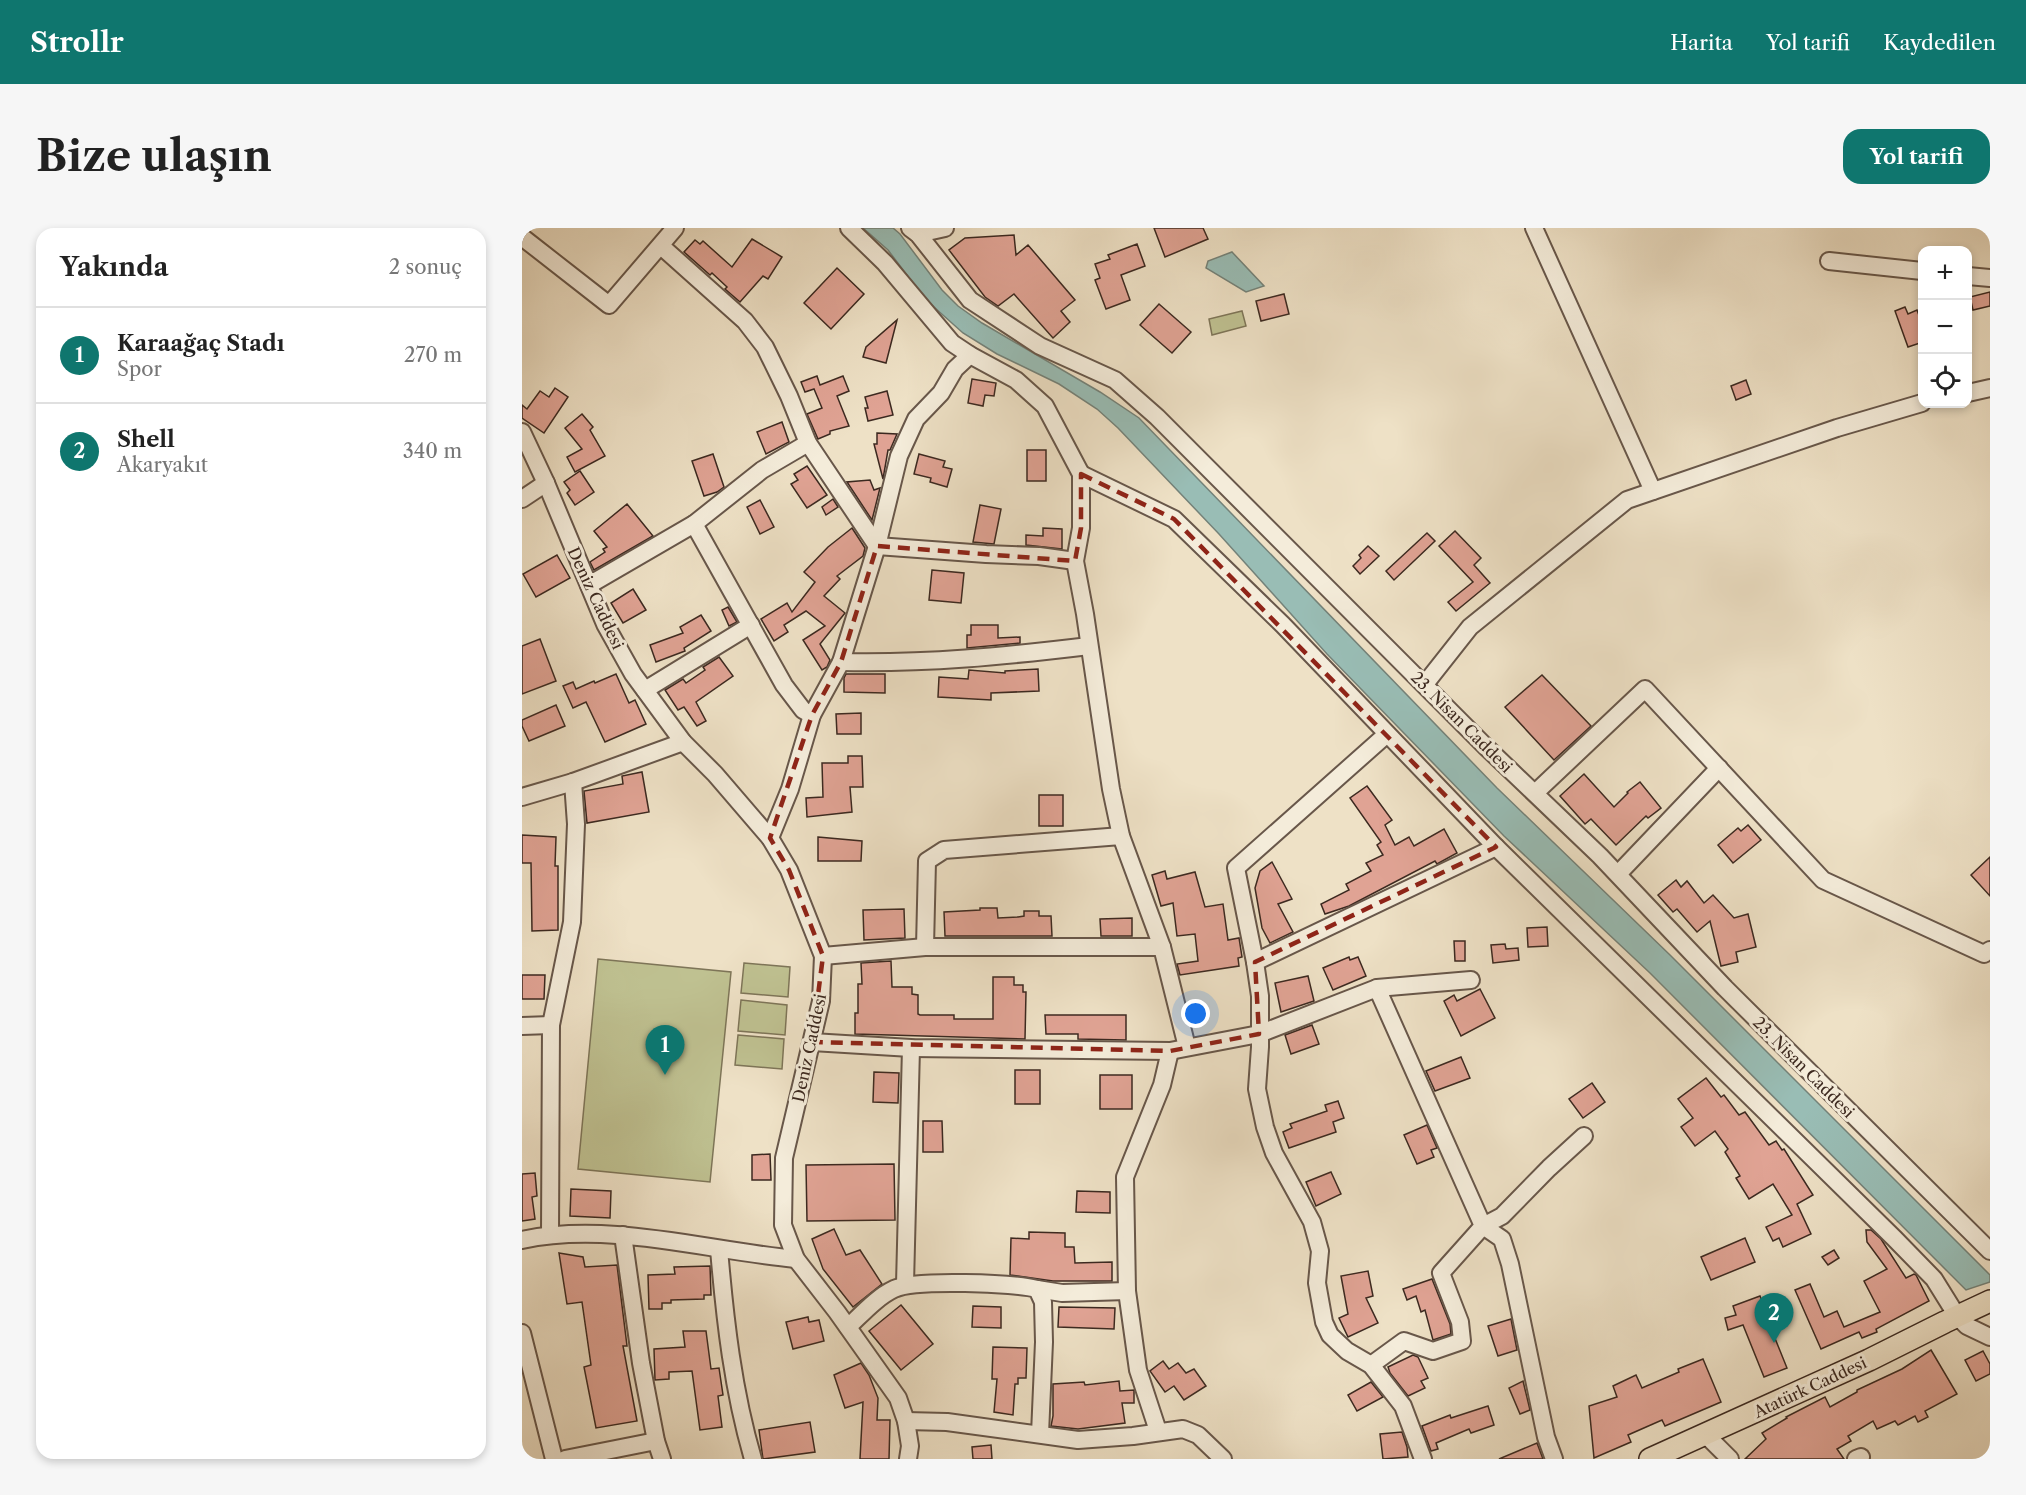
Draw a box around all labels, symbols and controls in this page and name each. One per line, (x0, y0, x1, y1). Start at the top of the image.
text: Strollr (30, 25, 124, 59)
text: Harita (1670, 30, 1733, 55)
text: Yol tarifi (1766, 30, 1850, 55)
text: Kaydedilen (1883, 30, 1996, 55)
button: Yol tarifi (1843, 129, 1990, 184)
text: Bize ulaşın (36, 130, 272, 182)
map controls (1918, 246, 1972, 408)
button: + (1918, 246, 1972, 300)
text: Yakında (60, 251, 169, 283)
text: 2 sonuç (389, 255, 462, 279)
button: − (1918, 300, 1972, 354)
text: Karaağaç Stadı (117, 330, 285, 357)
text: 1 (75, 343, 84, 367)
text: 270 m (404, 343, 462, 367)
button: locate (1918, 354, 1972, 408)
text: Spor (117, 357, 162, 381)
text: Shell (117, 426, 175, 453)
text: 2 (74, 439, 85, 463)
text: 340 m (403, 439, 462, 463)
text: Akaryakıt (117, 453, 208, 477)
street label: Deniz Caddesi (564, 544, 628, 652)
street label: 23. Nisan Caddesi (1407, 667, 1517, 777)
street label: Deniz Caddesi (788, 992, 830, 1104)
your location (1181, 999, 1210, 1028)
street label: 23. Nisan Caddesi (1749, 1012, 1859, 1122)
pin: 1 (646, 1026, 684, 1075)
pin: 2 (1754, 1294, 1794, 1343)
street label: Atatürk Caddesi (1750, 1352, 1870, 1422)

